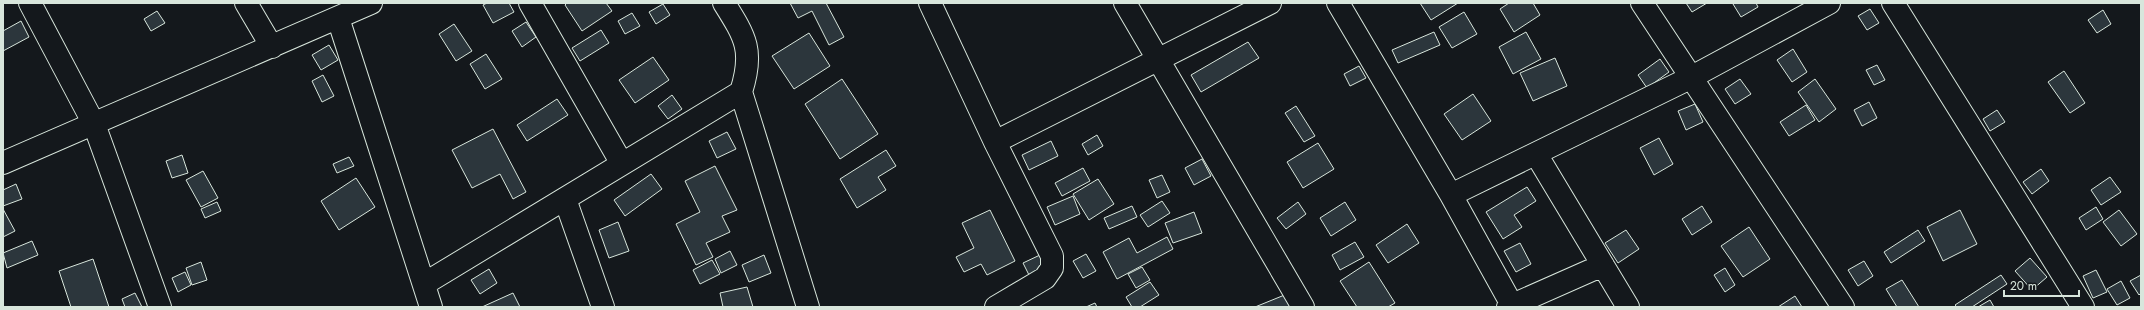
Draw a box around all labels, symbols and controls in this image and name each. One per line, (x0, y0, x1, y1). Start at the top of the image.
scale bar (2004, 272, 2079, 298)
text: 20 m (2010, 277, 2037, 295)

